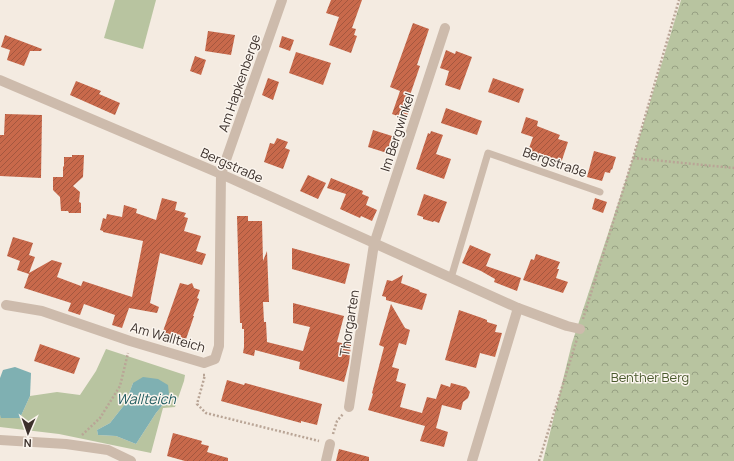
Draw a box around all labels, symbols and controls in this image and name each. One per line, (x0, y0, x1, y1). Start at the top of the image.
street label: Am Hapkenberge (214, 31, 264, 134)
street label: Im Bergwinkel (376, 90, 418, 174)
street label: Bergstraße (198, 143, 267, 187)
street label: Bergstraße (521, 143, 590, 182)
street label: Thorgarten (335, 288, 363, 358)
street label: Am Wallteich (128, 318, 208, 356)
park label: Benther Berg (611, 368, 689, 386)
water label: Wallteich (116, 389, 176, 408)
north arrow (8, 413, 48, 453)
text: N (23, 436, 32, 451)

